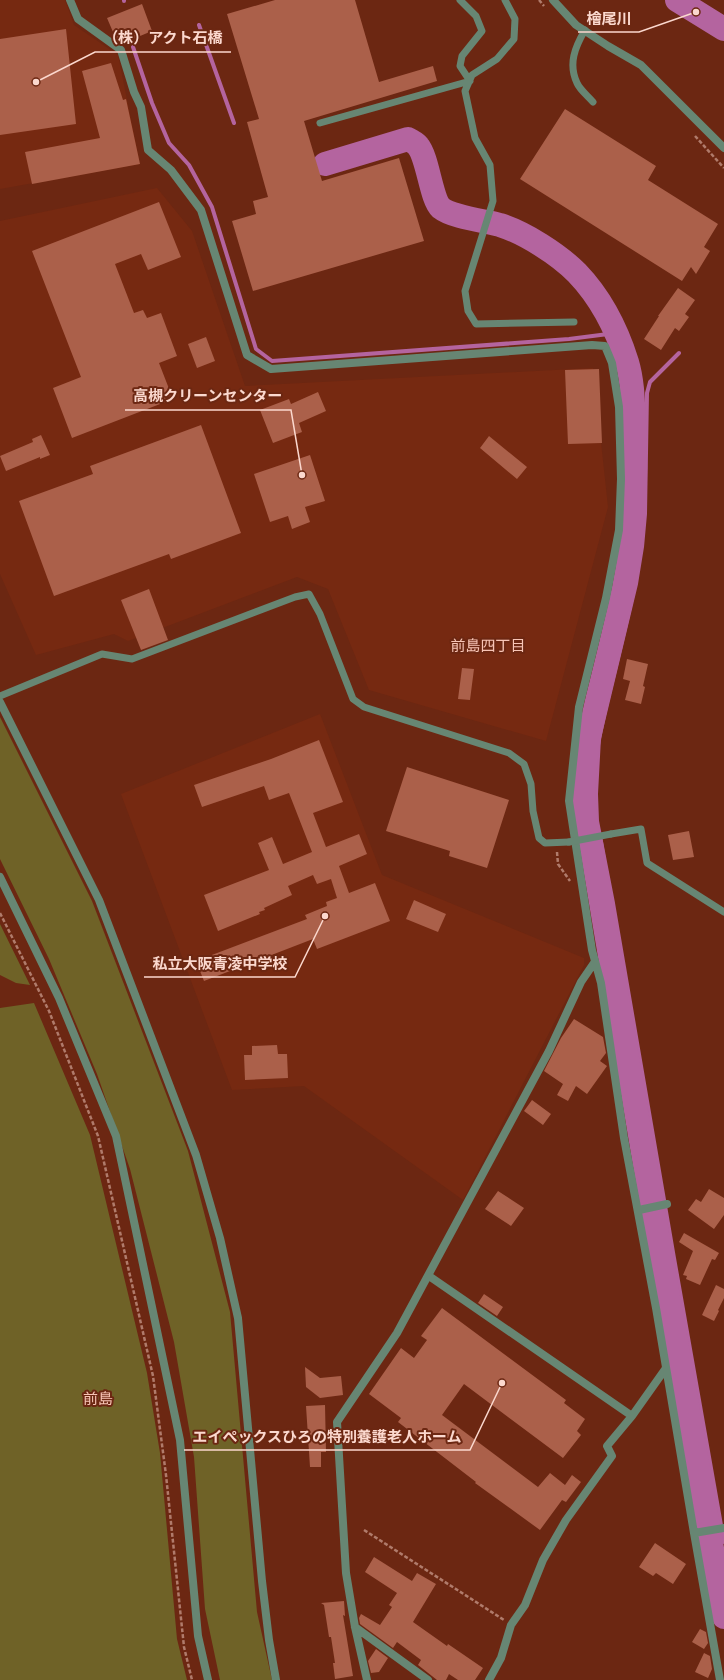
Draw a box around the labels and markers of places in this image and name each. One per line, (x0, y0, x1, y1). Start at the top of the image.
callout: 檜尾川 (578, 5, 639, 32)
callout: （株）アクト石橋 (95, 25, 231, 52)
callout: 高槻クリーンセンター (125, 383, 291, 410)
callout: 私立大阪青凌中学校 (144, 950, 295, 977)
callout: エイぺックスひろの特別養護老人ホーム (184, 1423, 470, 1450)

